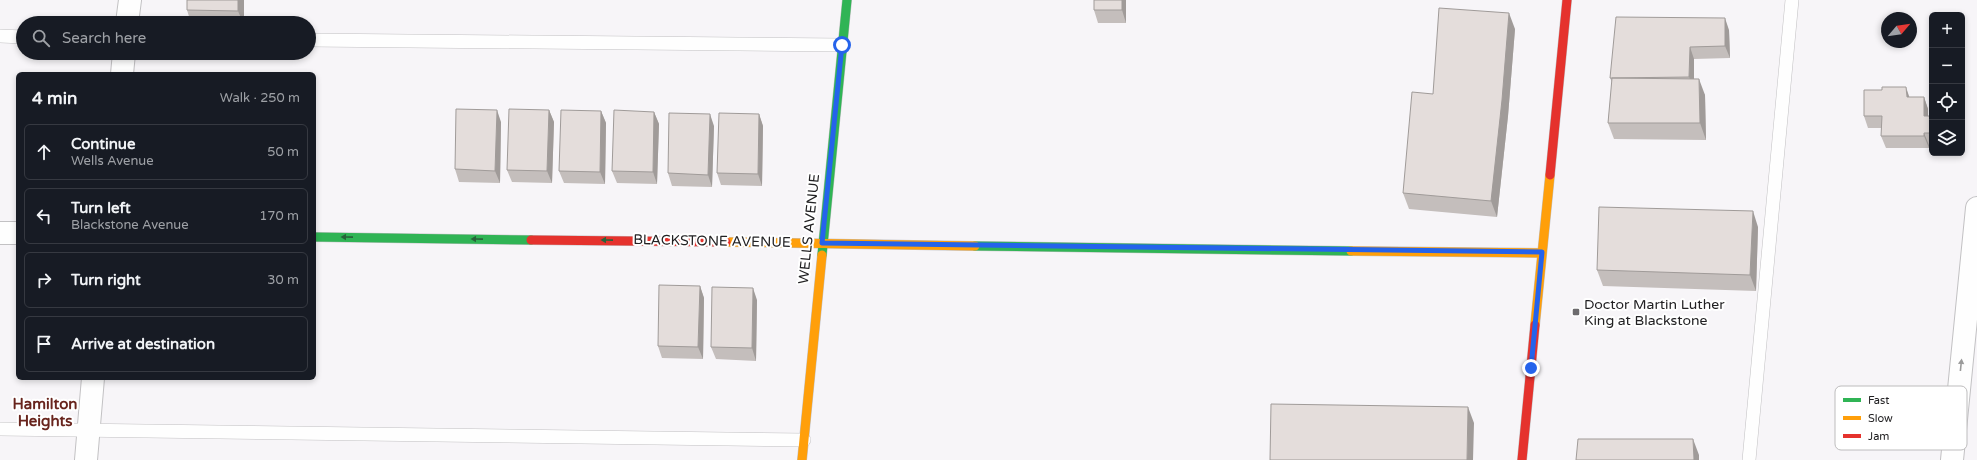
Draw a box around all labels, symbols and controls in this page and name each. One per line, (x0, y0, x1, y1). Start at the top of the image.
north arrow (1881, 12, 1917, 48)
map controls (1929, 12, 1965, 156)
button: + (1929, 12, 1965, 48)
search box (16, 16, 316, 60)
icon: search (30, 27, 52, 49)
text: Search here (62, 29, 146, 47)
route start (833, 36, 851, 54)
button: − (1929, 48, 1965, 84)
button: locate (1929, 84, 1965, 120)
text: 4 min (32, 88, 77, 109)
text: Walk · 250 m (220, 90, 300, 106)
button: layers (1929, 120, 1965, 156)
text: Continue (71, 135, 135, 153)
icon: ahead (33, 141, 55, 163)
text: 50 m (267, 144, 299, 160)
text: Wells Avenue (71, 153, 154, 169)
street label: WELLS AVENUE (795, 173, 823, 285)
text: Turn left (71, 199, 131, 217)
icon: left (33, 205, 55, 227)
text: 170 m (259, 208, 299, 224)
text: Blackstone Avenue (71, 217, 189, 233)
street label: BLACKSTONE AVENUE (633, 231, 791, 251)
one-way arrow (340, 234, 353, 240)
one-way arrow (470, 236, 483, 242)
one-way arrow (600, 237, 613, 243)
icon: right (33, 269, 55, 291)
text: Turn right (71, 271, 141, 289)
text: 30 m (267, 272, 299, 288)
place label: Doctor Martin Luther King at Blackstone (1584, 296, 1725, 329)
marker: Doctor Martin Luther King at Blackstone (1571, 307, 1581, 317)
icon: arrive (33, 333, 55, 355)
text: Arrive at destination (71, 335, 215, 353)
route end (1522, 359, 1540, 377)
one-way arrow (1958, 359, 1965, 371)
legend (1835, 386, 1967, 450)
text: Fast (1868, 394, 1889, 407)
district label: Hamilton Heights (13, 395, 77, 431)
text: Slow (1868, 412, 1893, 425)
text: Jam (1868, 430, 1889, 443)

